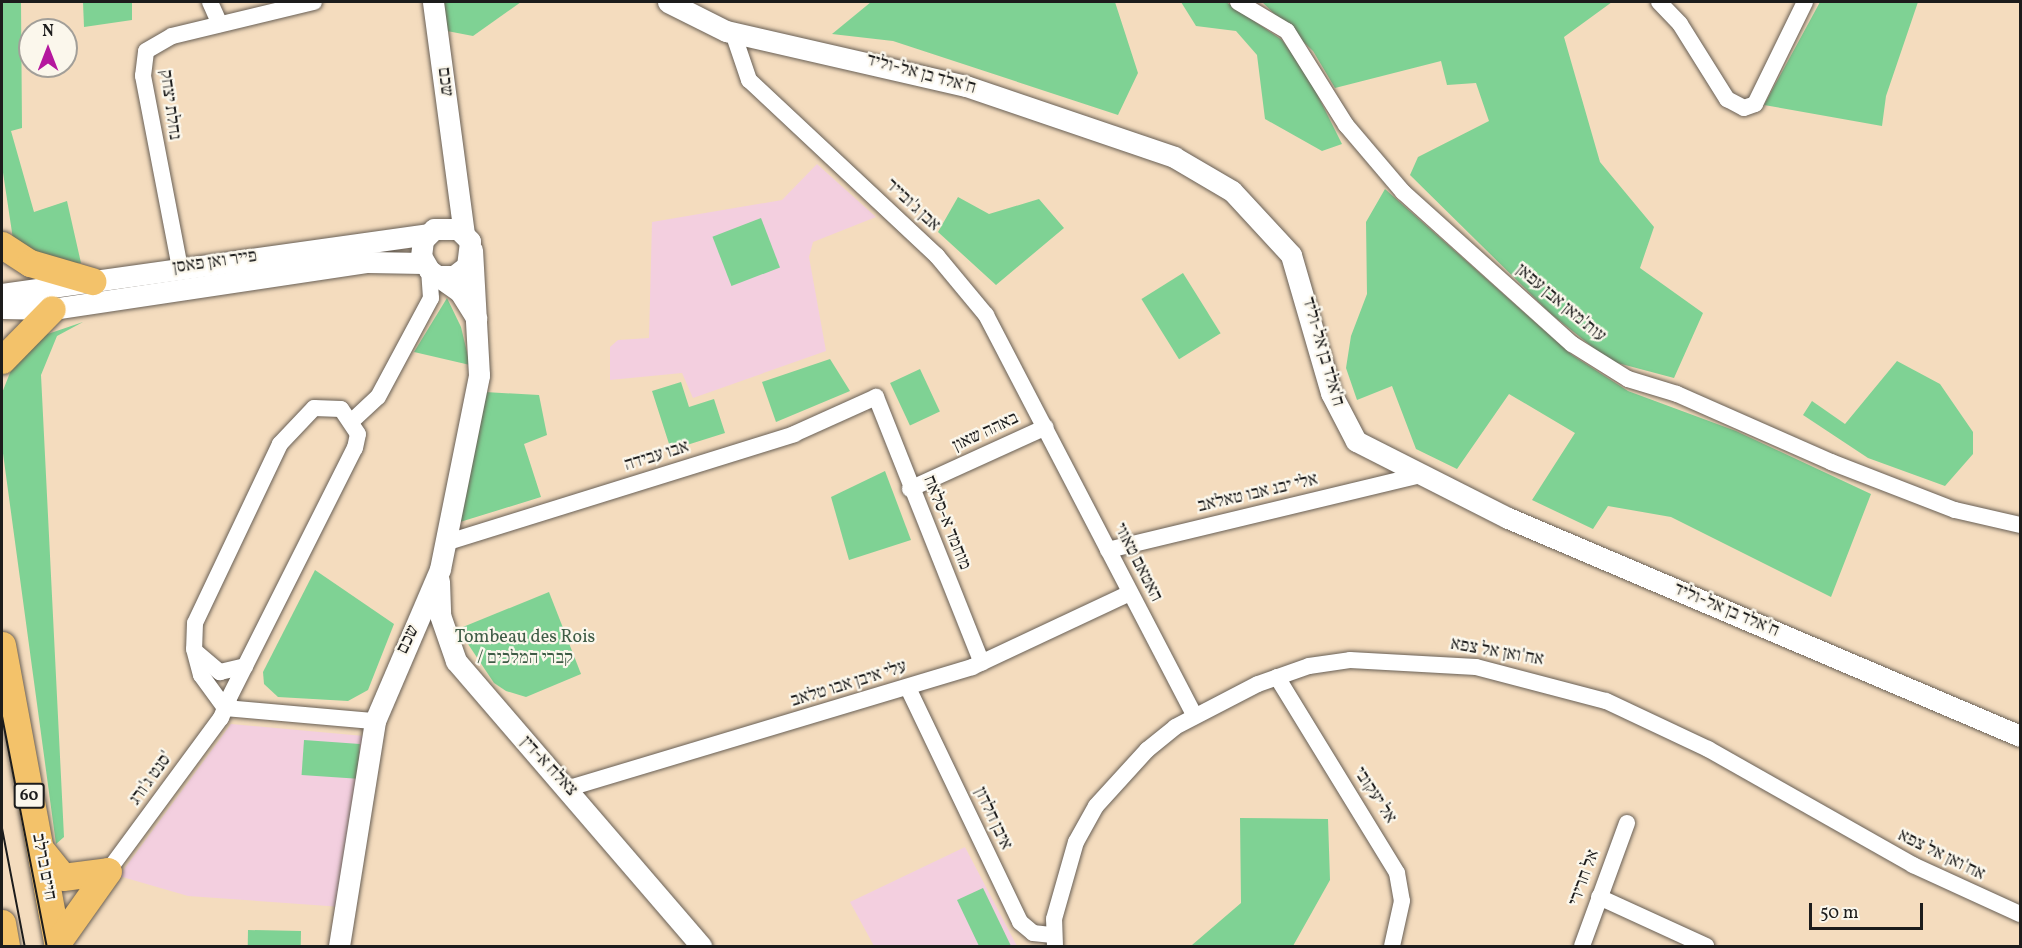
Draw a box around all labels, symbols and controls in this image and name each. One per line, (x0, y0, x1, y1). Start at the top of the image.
north arrow (18, 18, 78, 78)
text: N (42, 21, 54, 43)
street label: ח'אלד בן אל-וליד (864, 50, 978, 100)
street label: שכם (431, 66, 457, 98)
street label: נחלת יצחק (153, 69, 185, 141)
street label: אבן ג'ובייר (880, 175, 944, 237)
street label: פייר ואן פאסן (171, 246, 259, 280)
street label: עות'מאן אבן עפאן (1511, 260, 1609, 348)
street label: ח'אלד בן אל-וליד (1296, 295, 1348, 409)
street label: באהה שאון (950, 408, 1022, 458)
street label: אבו עבידה (622, 437, 692, 477)
street label: אלי יבנ אבו טאלאב (1196, 470, 1320, 518)
street label: מוחמד א-סלאח (917, 473, 975, 573)
street label: האטאם טאווי (1108, 520, 1166, 606)
street label: ח'אלד בן אל-וליד (1670, 579, 1782, 643)
street label: שכם (393, 622, 425, 658)
park label: Tombeau des Rois / קברי המלכים (455, 628, 595, 670)
street label: אח'ואן אל צפא (1449, 634, 1545, 672)
street label: עלי איבן אבו טלאב (788, 657, 910, 713)
street label: צאלח א-דין (515, 732, 581, 802)
street label: סנט ג'ורג' (125, 748, 179, 810)
street label: אל יעקובי (1348, 764, 1400, 828)
road number: 60 (12, 783, 46, 809)
street label: איבן חלדון (968, 784, 1016, 854)
street label: אח'ואן אל צפא (1894, 826, 1988, 886)
street label: חיים ברלב (26, 832, 60, 902)
street label: אל חרירי (1565, 847, 1605, 909)
scale bar (1812, 891, 1926, 929)
text: 50 m (1820, 901, 1859, 926)

